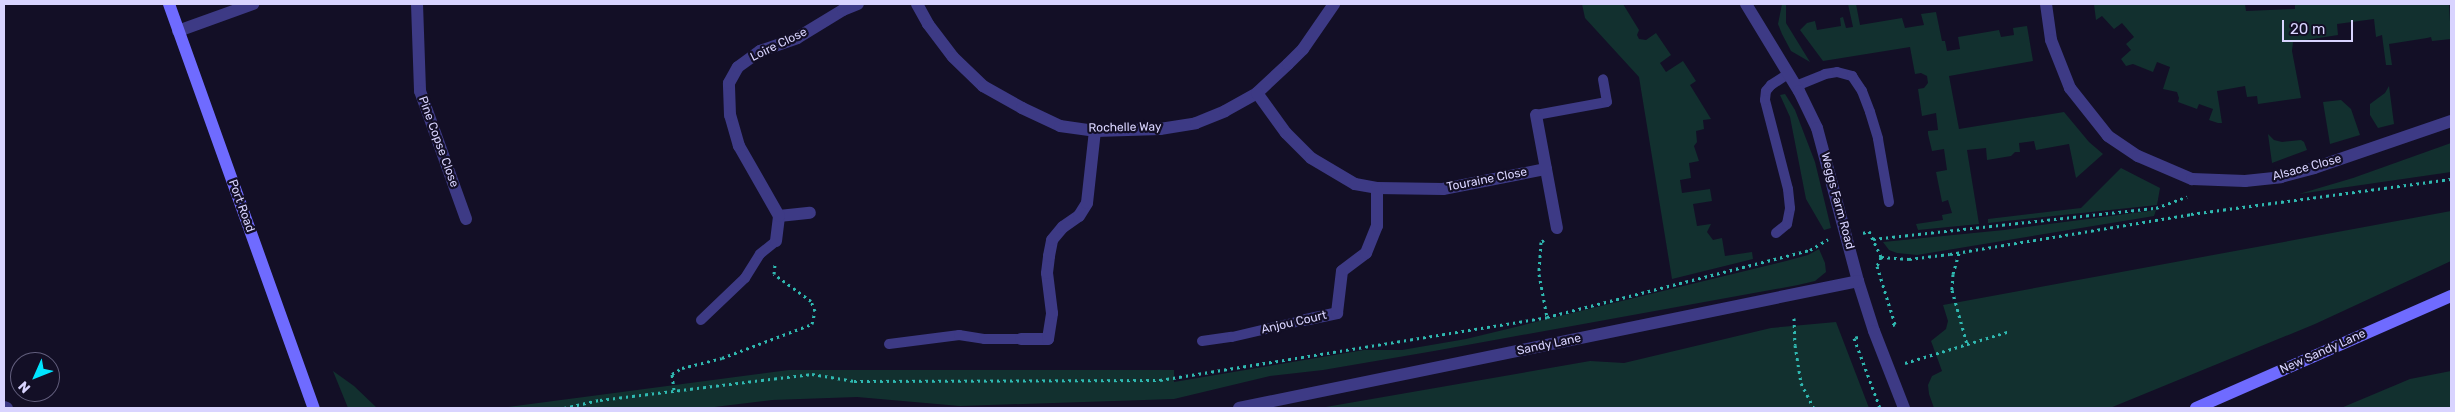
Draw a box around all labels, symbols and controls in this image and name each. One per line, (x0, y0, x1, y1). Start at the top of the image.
scale bar (2285, 10, 2356, 42)
text: 20 m (2290, 20, 2325, 38)
street label: Loire Close (748, 25, 810, 65)
street label: Pine Copse Close (415, 94, 461, 190)
street label: Rochelle Way (1088, 120, 1162, 136)
street label: Weggs Farm Road (1817, 151, 1857, 251)
street label: Alsace Close (2271, 152, 2343, 184)
street label: Touraine Close (1446, 165, 1528, 195)
street label: Port Road (225, 178, 257, 234)
street label: Anjou Court (1260, 308, 1328, 338)
street label: New Sandy Lane (2278, 327, 2368, 377)
street label: Sandy Lane (1516, 331, 1582, 359)
north arrow (10, 352, 60, 402)
text: N (15, 378, 34, 397)

